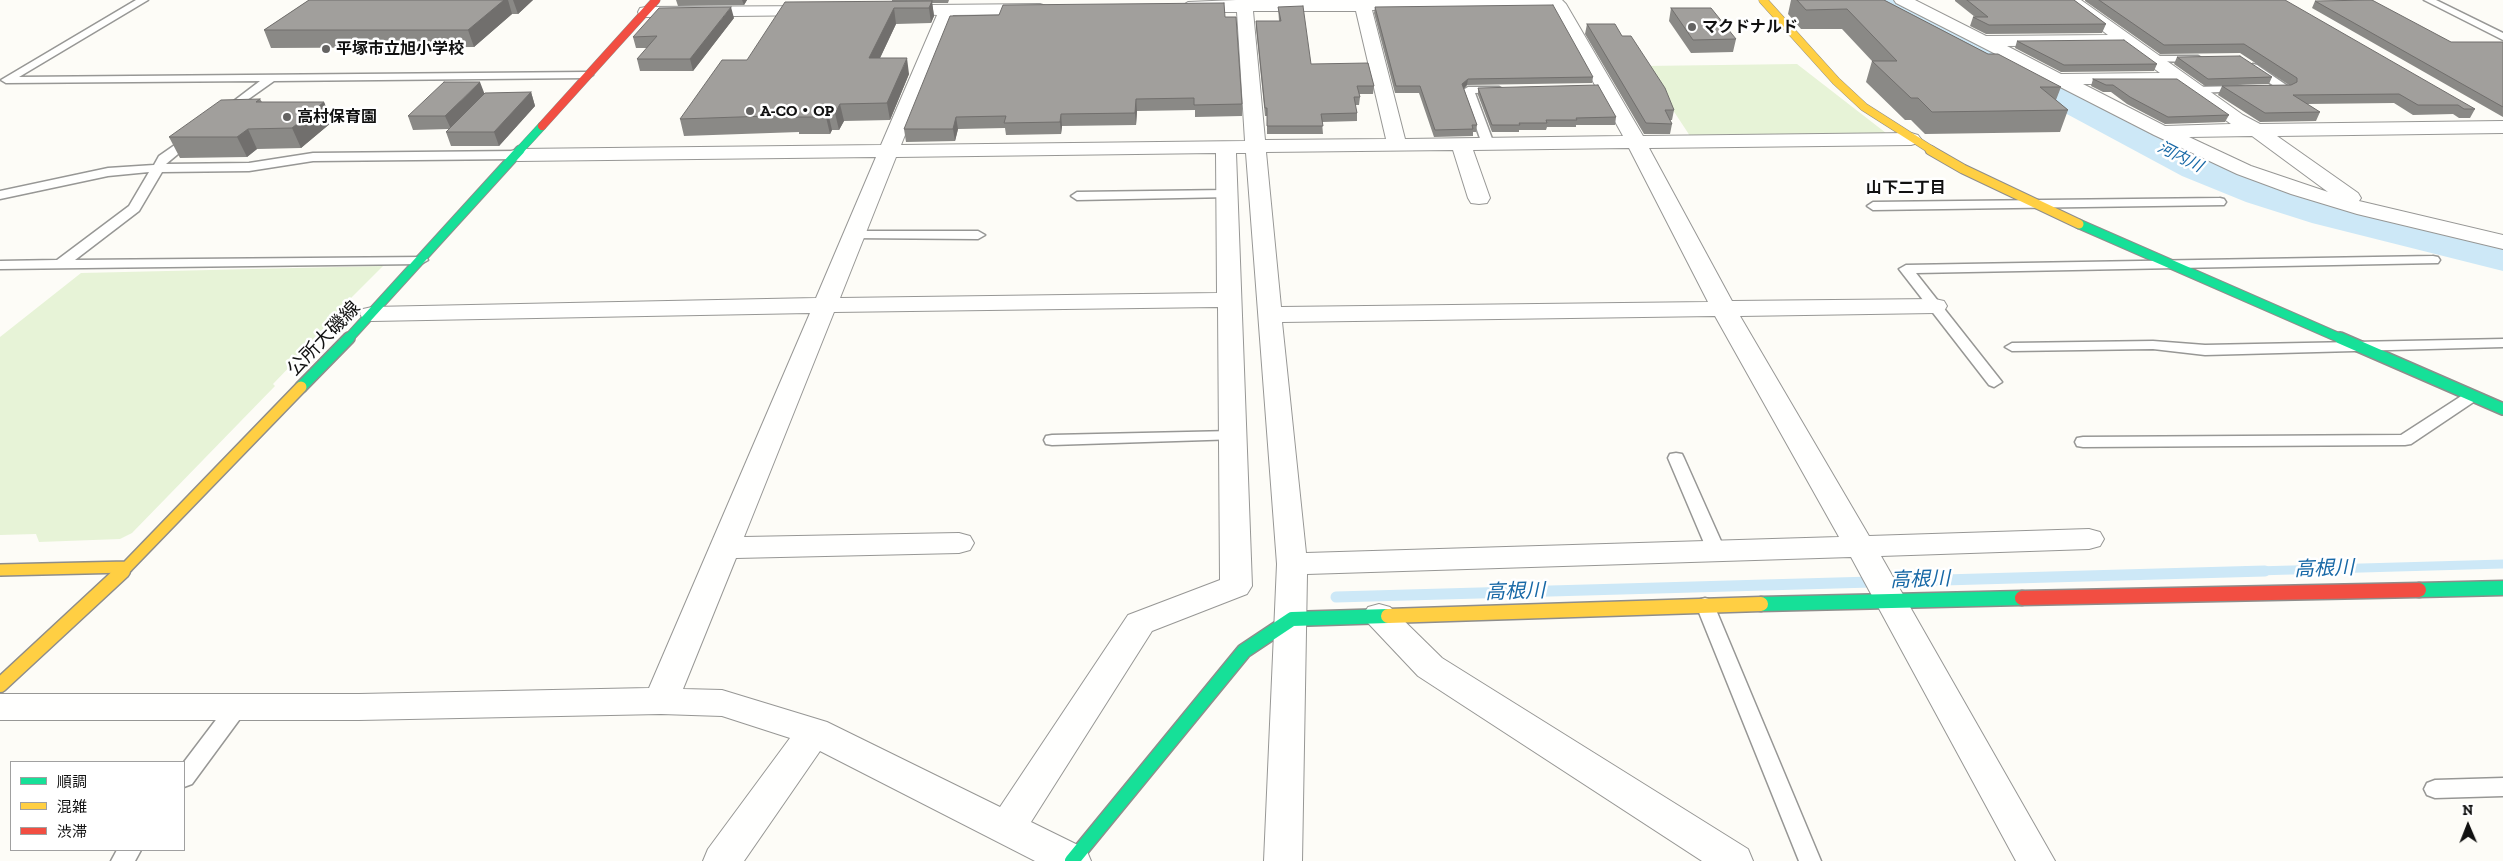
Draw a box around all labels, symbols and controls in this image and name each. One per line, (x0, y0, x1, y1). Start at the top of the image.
place label: マクドナルド (1702, 17, 1798, 37)
marker: マクドナルド (1686, 21, 1698, 33)
place label: 平塚市立旭小学校 (336, 39, 464, 59)
marker: 平塚市立旭小学校 (320, 43, 332, 55)
place label: A-CO・OP (760, 101, 834, 121)
marker: A-CO・OP (744, 105, 756, 117)
place label: 高村保育園 (297, 107, 377, 127)
marker: 高村保育園 (281, 111, 293, 123)
water label: 河内川 (2154, 138, 2206, 176)
district label: 山下二丁目 (1866, 178, 1946, 198)
street label: 公所大磯線 (283, 297, 365, 381)
water label: 高根川 (2294, 556, 2354, 582)
water label: 高根川 (1890, 567, 1950, 593)
water label: 高根川 (1485, 579, 1545, 605)
legend (10, 761, 185, 851)
text: 順調 (57, 773, 87, 791)
text: 混雑 (57, 798, 87, 816)
north arrow (2443, 801, 2493, 851)
text: N (2462, 802, 2473, 819)
text: 渋滞 (57, 823, 87, 841)

